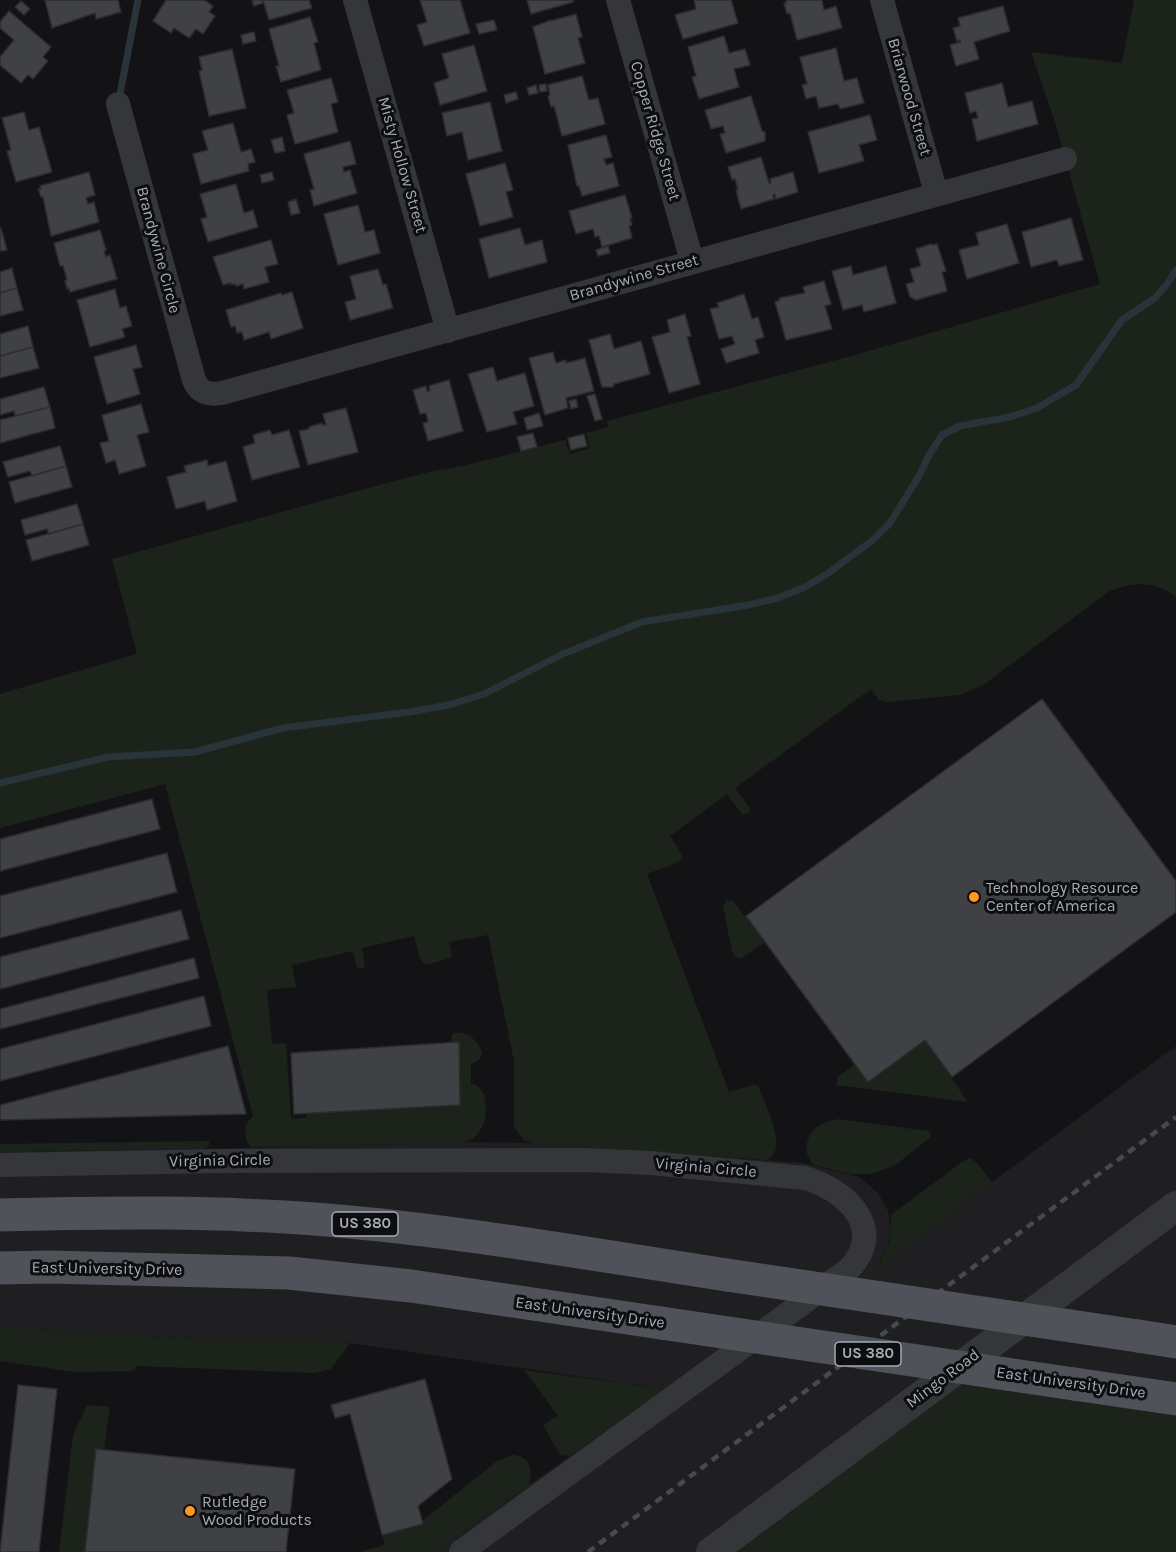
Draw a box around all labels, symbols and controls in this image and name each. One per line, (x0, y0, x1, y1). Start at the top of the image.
street label: Briarwood Street (883, 36, 935, 158)
street label: Copper Ridge Street (626, 59, 684, 203)
street label: Misty Hollow Street (373, 95, 431, 235)
street label: Brandywine Circle (132, 185, 184, 315)
street label: Brandywine Street (567, 250, 701, 306)
place label: Technology Resource Center of America (986, 878, 1138, 916)
marker: Technology Resource Center of America (967, 890, 981, 904)
street label: Virginia Circle (169, 1151, 271, 1171)
street label: Virginia Circle (655, 1154, 757, 1182)
road number: US 380 (332, 1212, 398, 1236)
street label: East University Drive (31, 1258, 183, 1280)
street label: East University Drive (514, 1293, 666, 1333)
road number: US 380 (835, 1342, 901, 1366)
street label: Mingo Road (903, 1345, 983, 1413)
street label: East University Drive (995, 1363, 1147, 1403)
place label: Rutledge Wood Products (202, 1492, 312, 1530)
marker: Rutledge Wood Products (183, 1504, 197, 1518)

